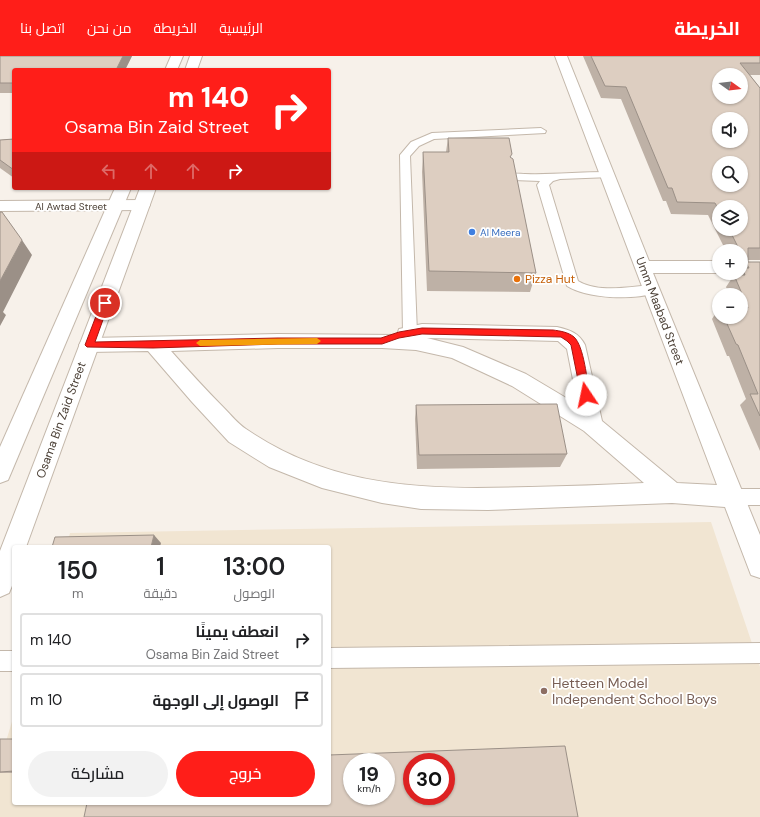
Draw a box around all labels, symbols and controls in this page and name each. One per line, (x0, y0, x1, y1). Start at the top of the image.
text: الخريطة (674, 16, 740, 41)
text: اتصل بنا (20, 19, 65, 37)
text: من نحن (87, 19, 131, 37)
text: الخريطة (153, 19, 197, 37)
text: الرئيسية (219, 19, 263, 37)
north arrow (712, 68, 748, 104)
map controls (712, 68, 748, 324)
text: 140 m (168, 79, 249, 116)
icon: right (263, 84, 315, 136)
button: sound (712, 112, 748, 148)
text: Osama Bin Zaid Street (64, 115, 249, 139)
button: search (712, 156, 748, 192)
icon: left (98, 160, 120, 182)
icon: ahead (140, 160, 162, 182)
icon: ahead (182, 160, 204, 182)
icon: right (224, 160, 246, 182)
street label: Al Awtad Street (35, 200, 107, 213)
button: layers (712, 200, 748, 236)
place label: Al Meera (480, 226, 520, 239)
marker: Al Meera (467, 227, 477, 237)
button: + (712, 244, 748, 280)
street label: Umm Maabad Street (632, 255, 688, 368)
place label: Pizza Hut (525, 271, 576, 287)
marker: Pizza Hut (512, 274, 522, 284)
pin (88, 286, 122, 320)
button: − (712, 288, 748, 324)
icon: arrive (94, 292, 116, 314)
street label: Osama Bin Zaid Street (32, 359, 90, 481)
position arrow (565, 374, 607, 416)
text: 1 (156, 551, 165, 582)
text: 13:00 (223, 551, 285, 582)
text: 150 (58, 555, 98, 586)
text: m (72, 585, 84, 602)
text: دقيقة (144, 585, 177, 602)
text: الوصول (233, 585, 275, 602)
text: انعطف يمينًا (196, 622, 279, 642)
icon: right (291, 629, 313, 651)
text: 140 m (30, 630, 71, 650)
text: Osama Bin Zaid Street (146, 646, 279, 663)
place label: Hetteen Model Independent School Boys (552, 674, 717, 708)
marker: Hetteen Model Independent School Boys (539, 686, 549, 696)
icon: arrive (291, 689, 313, 711)
text: 10 m (30, 690, 62, 710)
text: الوصول إلى الوجهة (152, 691, 279, 711)
button: مشاركة (28, 751, 168, 797)
button: خروج (176, 751, 315, 797)
speed limit sign: 30 (403, 753, 455, 805)
text: 19 (359, 761, 379, 787)
text: km/h (357, 782, 381, 795)

